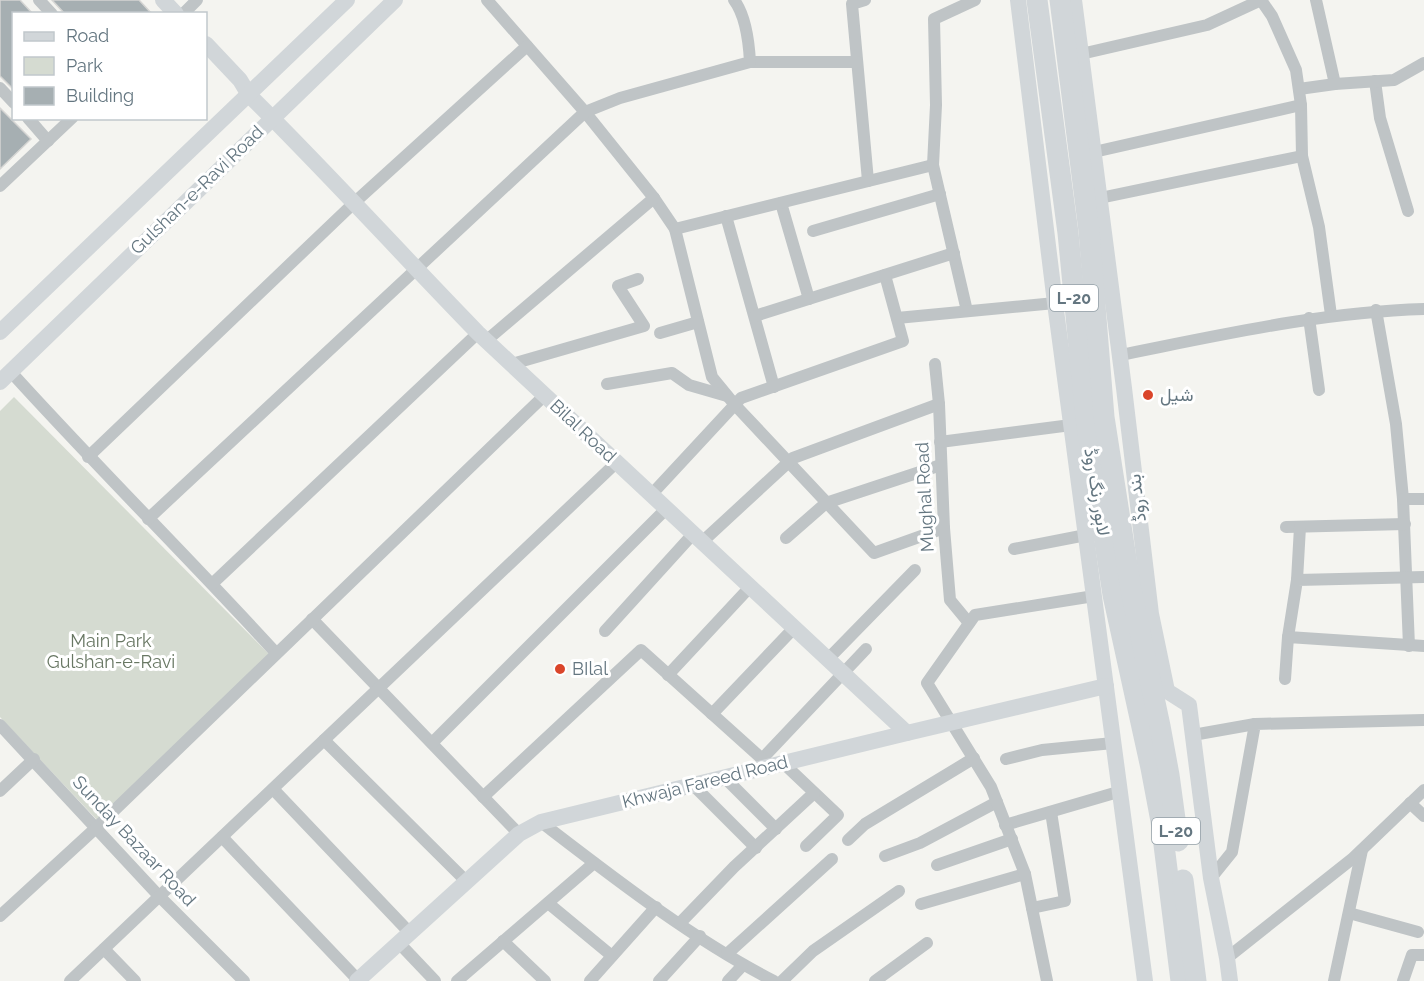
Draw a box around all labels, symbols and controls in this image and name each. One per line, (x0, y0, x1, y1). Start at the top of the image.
legend (12, 12, 207, 120)
text: Road (66, 25, 109, 46)
text: Park (66, 55, 103, 76)
text: Building (66, 85, 134, 106)
street label: Gulshan-e-Ravi Road (126, 121, 267, 258)
road number: L-20 (1050, 285, 1098, 311)
place label: شیل (1160, 384, 1193, 406)
marker: شیل (1141, 388, 1155, 402)
street label: Bilal Road (546, 395, 621, 467)
street label: Mughal Road (911, 442, 938, 553)
street label: لاہور رنگ روڈ (1078, 447, 1115, 537)
street label: بند روڈ (1123, 473, 1151, 523)
park label: Main Park Gulshan-e-Ravi (47, 630, 175, 672)
place label: BIlal (572, 658, 608, 679)
marker: BIlal (553, 662, 567, 676)
street label: Khwaja Fareed Road (620, 751, 790, 812)
street label: Sunday Bazaar Road (68, 771, 200, 910)
road number: L-20 (1152, 818, 1200, 844)

